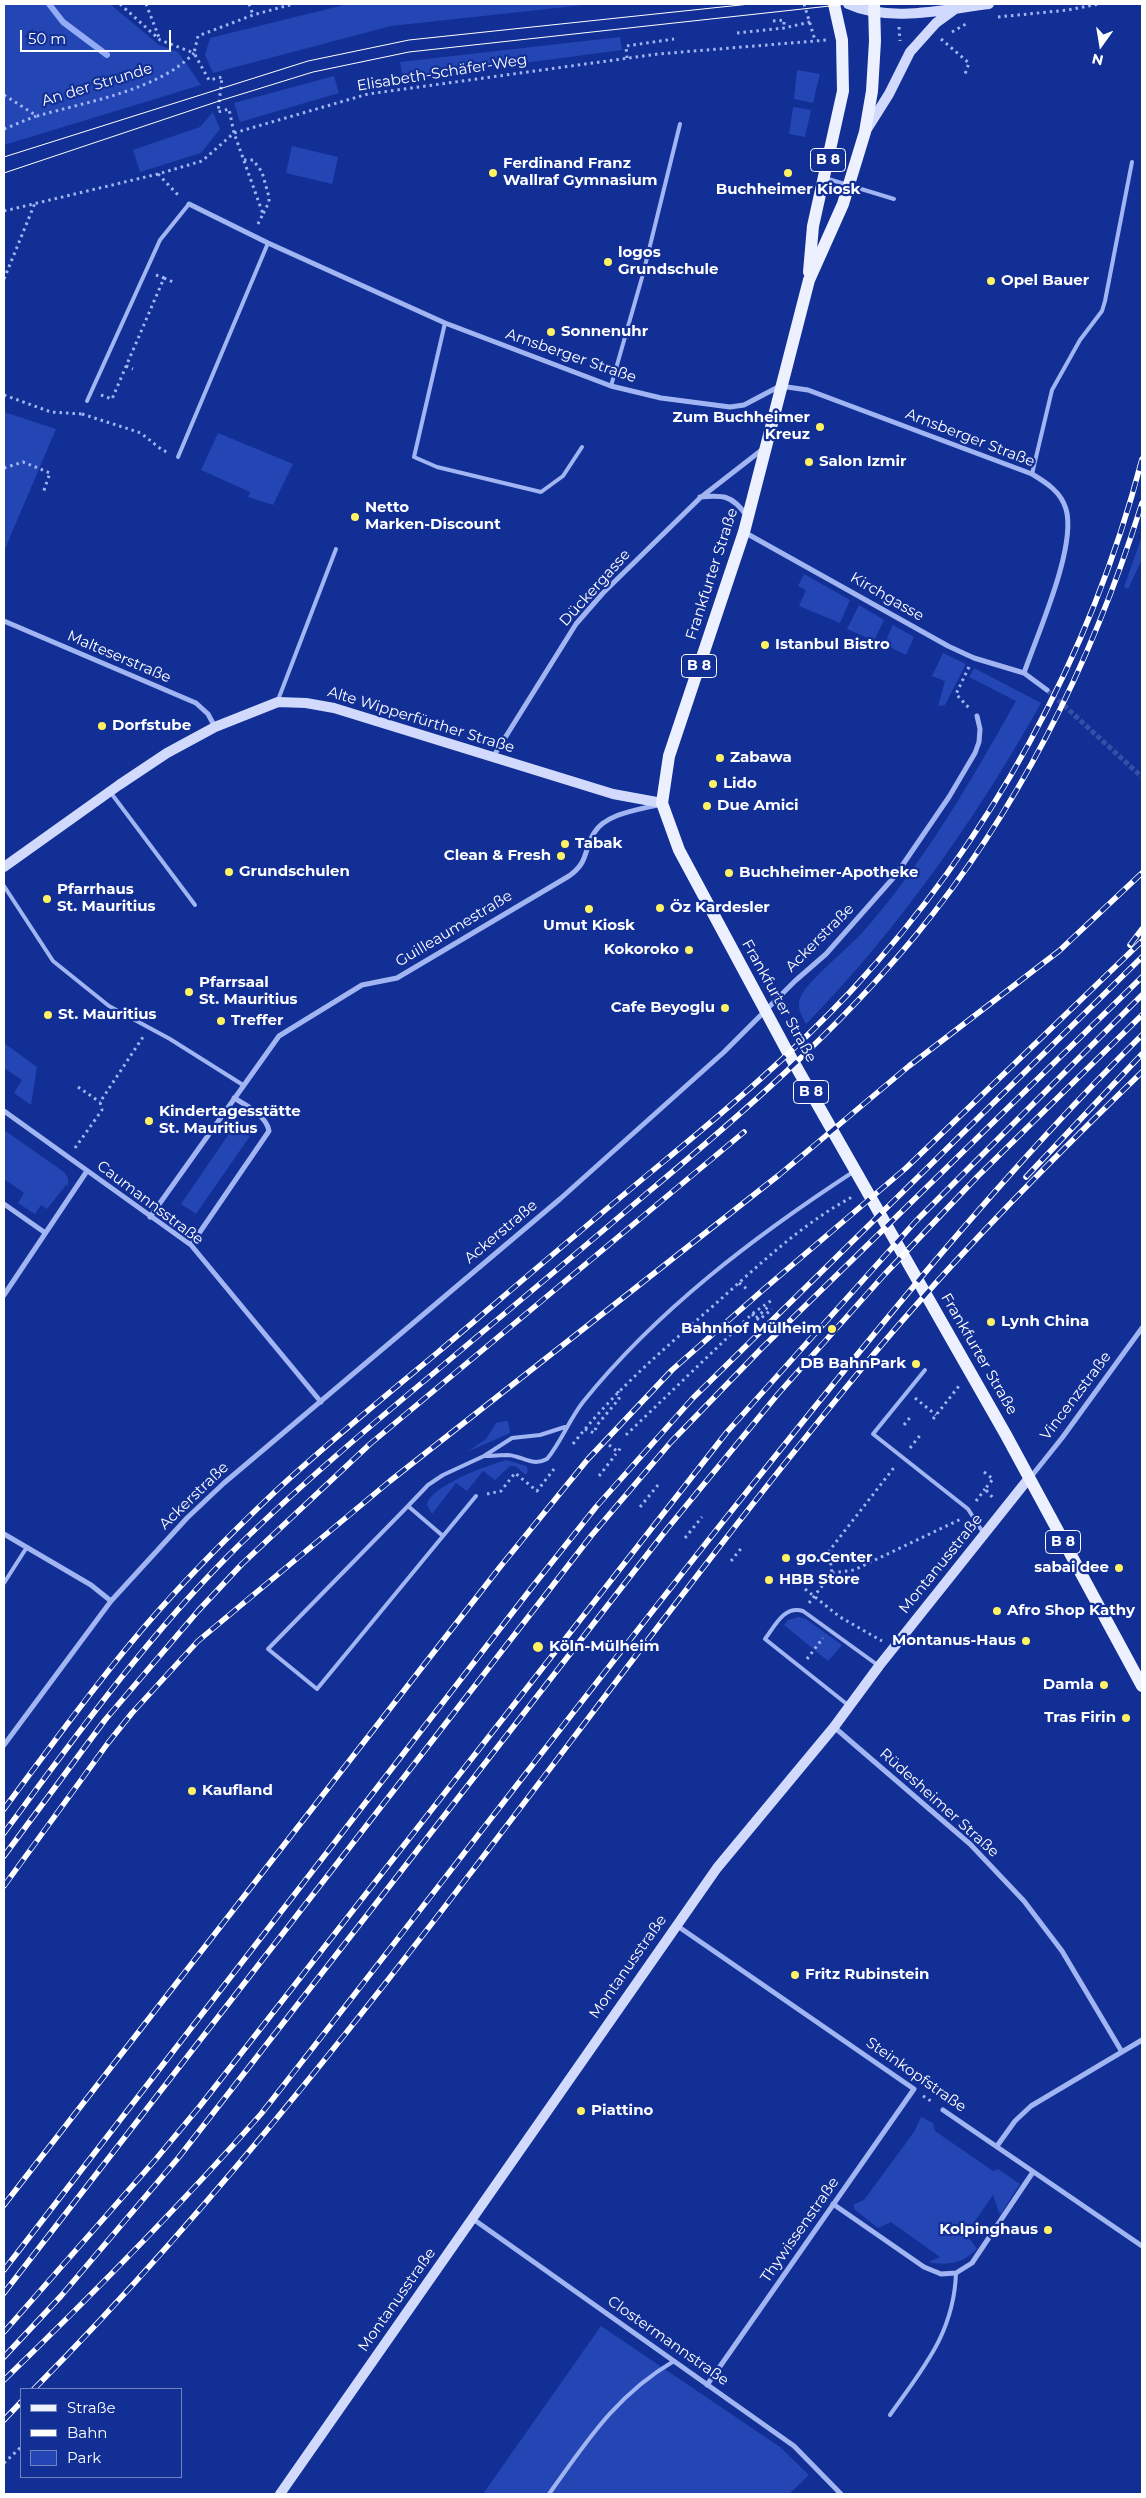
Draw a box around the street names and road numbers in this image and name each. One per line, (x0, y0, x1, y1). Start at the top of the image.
street label: Elisabeth-Schäfer-Weg (356, 51, 528, 95)
street label: An der Strunde (39, 60, 155, 110)
road number: B 8 (810, 148, 846, 172)
street label: Arnsberger Straße (503, 325, 639, 387)
street label: Arnsberger Straße (903, 405, 1037, 471)
street label: Frankfurter Straße (682, 506, 742, 642)
street label: Dückergasse (556, 546, 634, 630)
street label: Kirchgasse (847, 569, 927, 625)
street label: Malteserstraße (64, 627, 174, 687)
road number: B 8 (682, 654, 716, 678)
street label: Alte Wipperfürther Straße (325, 683, 517, 757)
street label: Guilleaumestraße (392, 887, 516, 971)
street label: Ackerstraße (782, 900, 858, 976)
street label: Frankfurter Straße (738, 936, 820, 1066)
road number: B 8 (794, 1080, 828, 1104)
street label: Caumannsstraße (93, 1157, 207, 1249)
street label: Ackerstraße (461, 1196, 541, 1268)
street label: Frankfurter Straße (937, 1290, 1021, 1418)
street label: Vincenzstraße (1037, 1348, 1115, 1444)
street label: Ackerstraße (156, 1458, 232, 1534)
street label: Montanusstraße (895, 1511, 987, 1617)
road number: B 8 (1046, 1530, 1080, 1554)
street label: Rüdesheimer Straße (876, 1745, 1002, 1861)
street label: Montanusstraße (585, 1912, 671, 2022)
street label: Steinkopfstraße (862, 2034, 970, 2116)
street label: Thywissenstraße (757, 2174, 843, 2286)
street label: Montanusstraße (354, 2245, 440, 2355)
street label: Clostermannstraße (604, 2292, 732, 2390)

